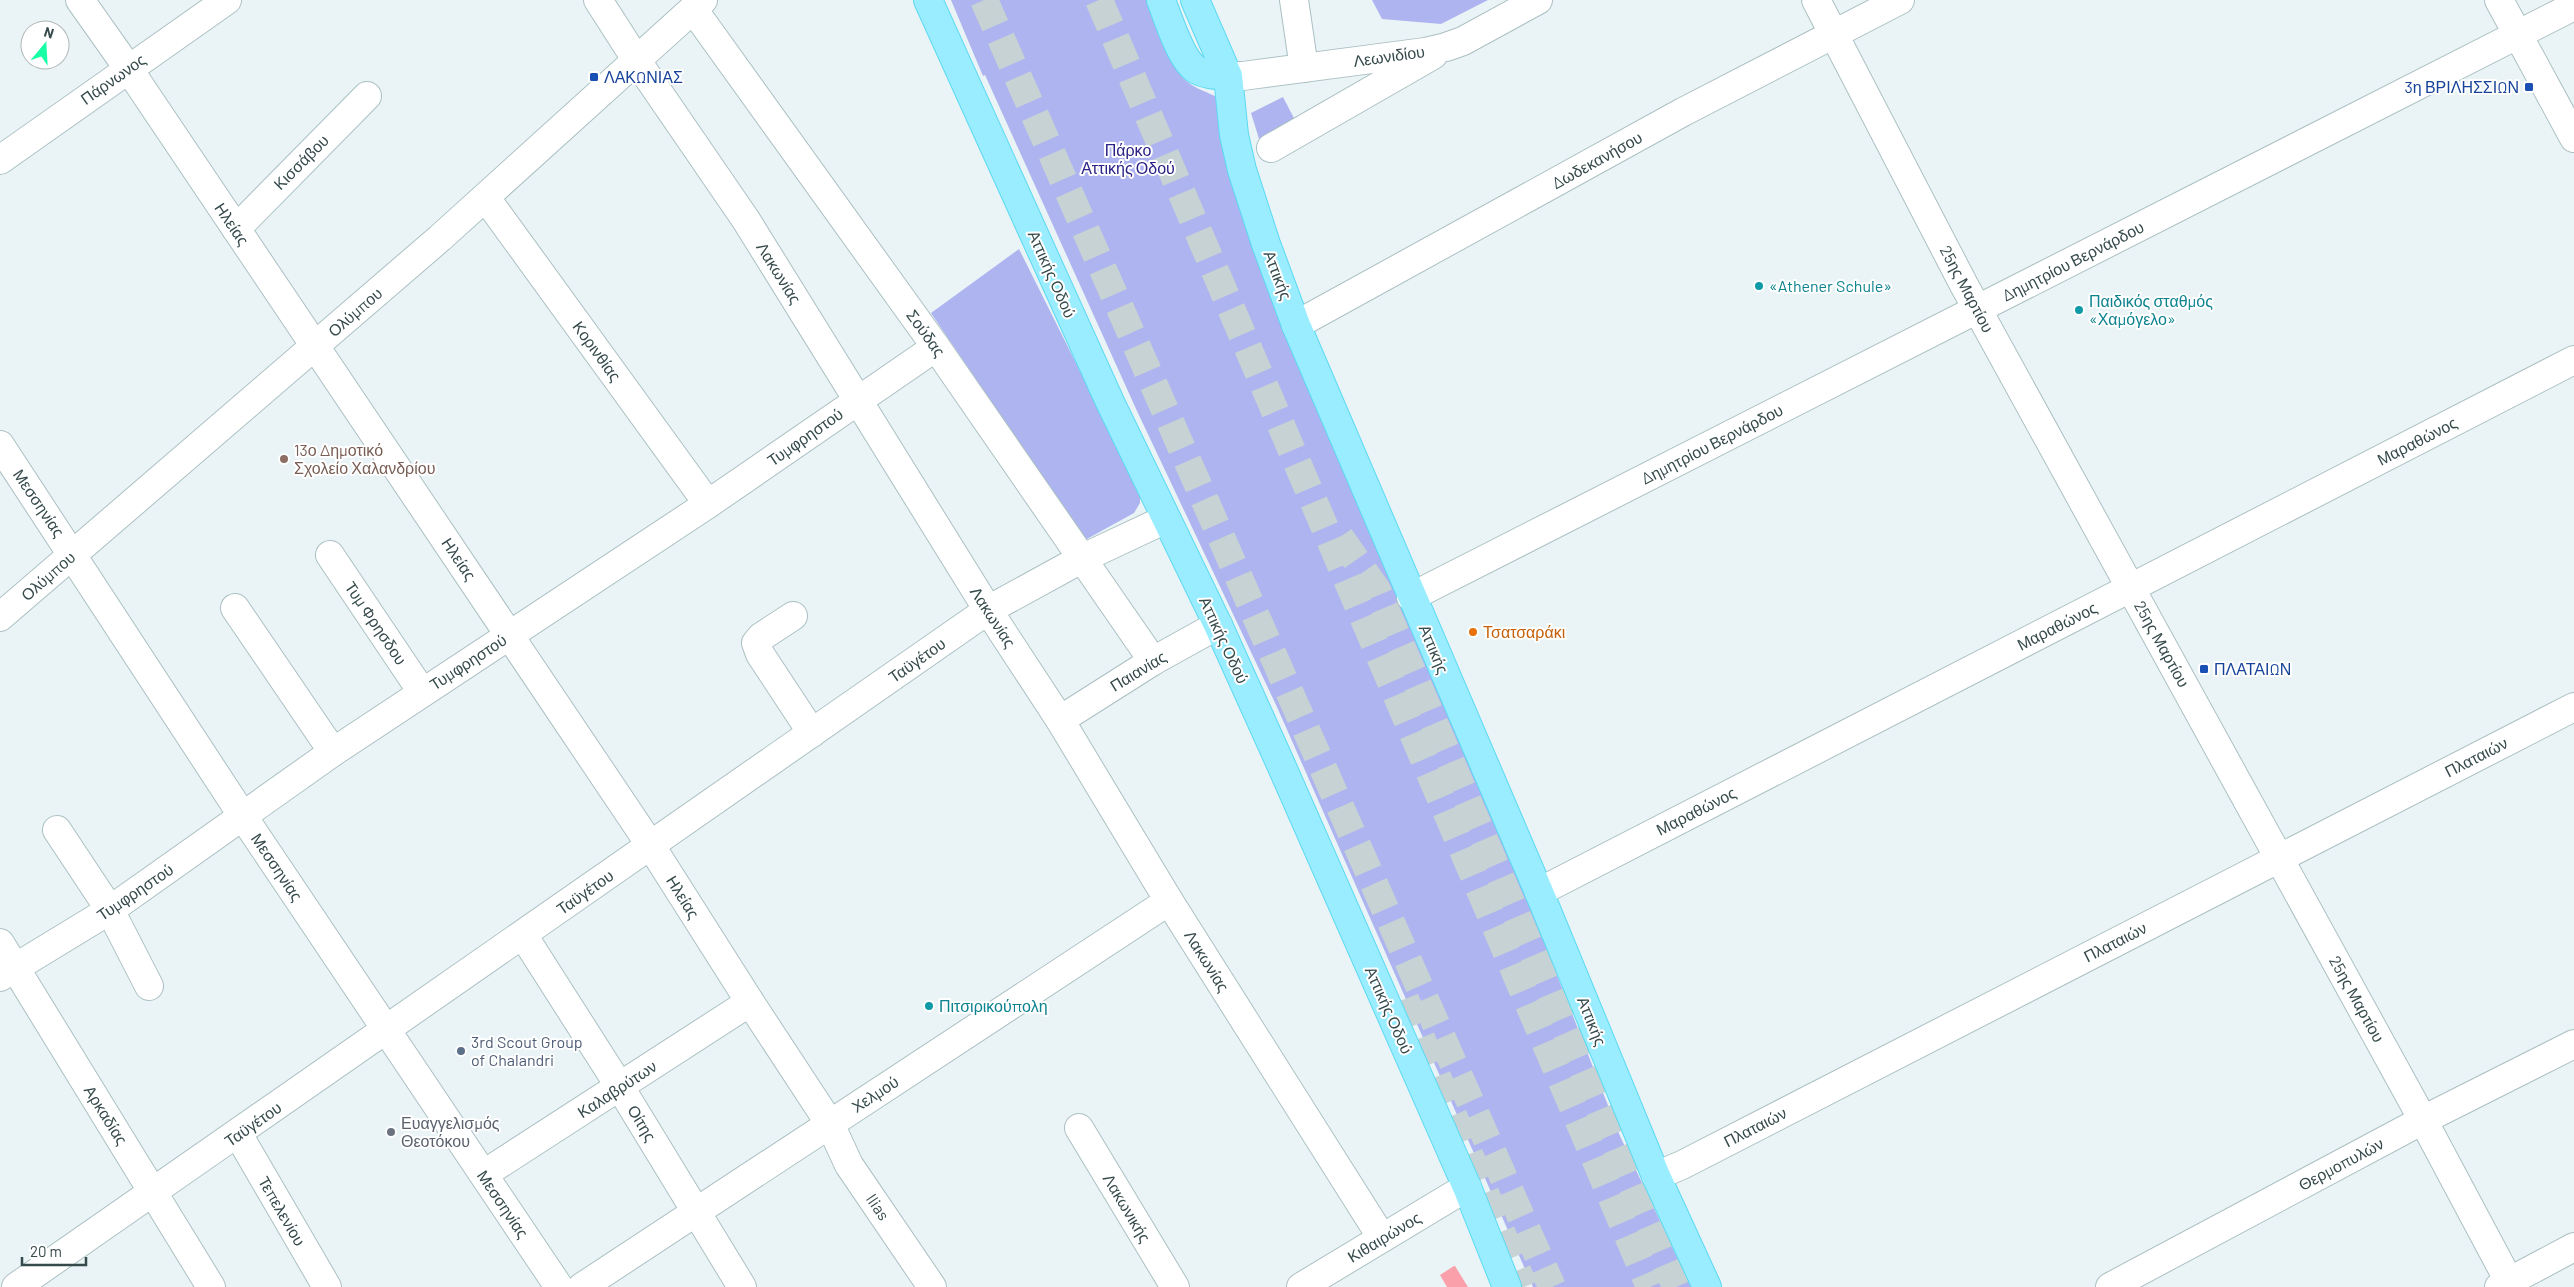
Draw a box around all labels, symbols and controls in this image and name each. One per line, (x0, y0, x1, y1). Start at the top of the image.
north arrow (20, 20, 70, 70)
text: N (42, 23, 56, 42)
street label: Λεωνιδίου (1352, 41, 1426, 70)
street label: Πάρνωνος (77, 49, 149, 108)
place label: ΛΑΚΩΝΙΑΣ (604, 67, 683, 86)
marker: ΛΑΚΩΝΙΑΣ (588, 71, 600, 83)
place label: 3η ΒΡΙΛΗΣΣΙΩΝ (2405, 77, 2519, 96)
marker: 3η ΒΡΙΛΗΣΣΙΩΝ (2523, 81, 2535, 93)
street label: Δωδεκανήσου (1548, 127, 1645, 192)
street label: Κισσάβου (269, 130, 332, 193)
park label: Πάρκο Αττικής Οδού (1081, 140, 1175, 177)
street label: Ηλείας (211, 199, 254, 249)
street label: Δημητρίου Βερνάρδου (1999, 217, 2147, 305)
street label: Αττικής Οδού (1025, 227, 1080, 320)
street label: Λακωνίας (753, 239, 806, 307)
street label: 25ης Μαρτίου (1937, 242, 1998, 335)
street label: Αττικής (1260, 247, 1297, 303)
place label: «Athener Schule» (1769, 276, 1892, 295)
marker: «Athener Schule» (1753, 280, 1765, 292)
street label: Ολύμπου (324, 283, 386, 340)
place label: Παιδικός σταθμός «Χαμόγελο» (2089, 291, 2213, 328)
marker: Παιδικός σταθμός «Χαμόγελο» (2073, 304, 2085, 316)
street label: Σούδας (903, 306, 950, 360)
street label: Κορινθίας (569, 317, 626, 385)
street label: Δημητρίου Βερνάρδου (1638, 400, 1786, 488)
street label: Τυμφρηστού (763, 404, 846, 470)
street label: Μαραθώνος (2374, 412, 2460, 469)
place label: 13ο Δημοτικό Σχολείο Χαλανδρίου (294, 440, 435, 477)
marker: 13ο Δημοτικό Σχολείο Χαλανδρίου (278, 453, 290, 465)
street label: Μεσσηνίας (10, 465, 69, 540)
street label: Ηλείας (438, 534, 481, 584)
street label: Ολύμπου (17, 547, 79, 604)
street label: Τυμ Φρησδου (342, 577, 411, 668)
street label: Λακωνίας (967, 583, 1020, 651)
street label: Αττικής Οδού (1196, 593, 1253, 686)
street label: Μαραθώνος (2014, 597, 2100, 654)
street label: 25ης Μαρτίου (2131, 597, 2194, 690)
street label: Αττικής (1416, 621, 1453, 676)
place label: Τσατσαράκι (1483, 622, 1566, 641)
marker: Τσατσαράκι (1467, 626, 1479, 638)
street label: Τυμφρηστού (426, 630, 510, 693)
street label: Ταϋγέτου (885, 633, 949, 686)
street label: Παιανίας (1106, 646, 1170, 695)
place label: ΠΛΑΤΑΙΩΝ (2214, 659, 2291, 678)
marker: ΠΛΑΤΑΙΩΝ (2198, 663, 2210, 675)
street label: Πλαταιών (2441, 733, 2510, 780)
street label: Μαραθώνος (1653, 782, 1739, 839)
street label: Μεσσηνίας (248, 829, 307, 904)
street label: Τυμφρηστού (93, 859, 176, 924)
street label: Ταϋγέτου (553, 865, 617, 918)
street label: Ηλείας (663, 872, 704, 922)
street label: Πλαταιών (2080, 918, 2149, 965)
street label: Λακωνίας (1181, 927, 1234, 995)
street label: 25ης Μαρτίου (2326, 952, 2389, 1045)
street label: Αττικής Οδού (1362, 963, 1417, 1056)
street label: Αττικής (1574, 993, 1611, 1048)
place label: Πιτσιρικούπολη (939, 996, 1048, 1015)
marker: Πιτσιρικούπολη (923, 1000, 935, 1012)
place label: 3rd Scout Group of Chalandri (471, 1032, 583, 1069)
marker: 3rd Scout Group of Chalandri (455, 1045, 467, 1057)
street label: Καλαβρύτων (574, 1056, 660, 1121)
street label: Χελμού (848, 1071, 902, 1116)
street label: Αρκαδίας (81, 1082, 132, 1148)
street label: Ταϋγέτου (221, 1097, 285, 1150)
street label: Οίτης (624, 1101, 661, 1145)
street label: Πλαταιών (1720, 1103, 1789, 1150)
place label: Ευαγγελισμός Θεοτόκου (401, 1113, 500, 1150)
marker: Ευαγγελισμός Θεοτόκου (385, 1126, 397, 1138)
street label: Θερμοπυλών (2295, 1133, 2387, 1194)
street label: Μεσσηνίας (474, 1166, 533, 1241)
street label: Λακωνικής (1100, 1170, 1155, 1246)
street label: Τεπελενίου (255, 1173, 310, 1249)
street label: Ilias (863, 1190, 894, 1224)
street label: Κιθαιρώνος (1344, 1207, 1424, 1266)
scale bar (22, 1234, 86, 1266)
text: 20 m (30, 1242, 62, 1260)

